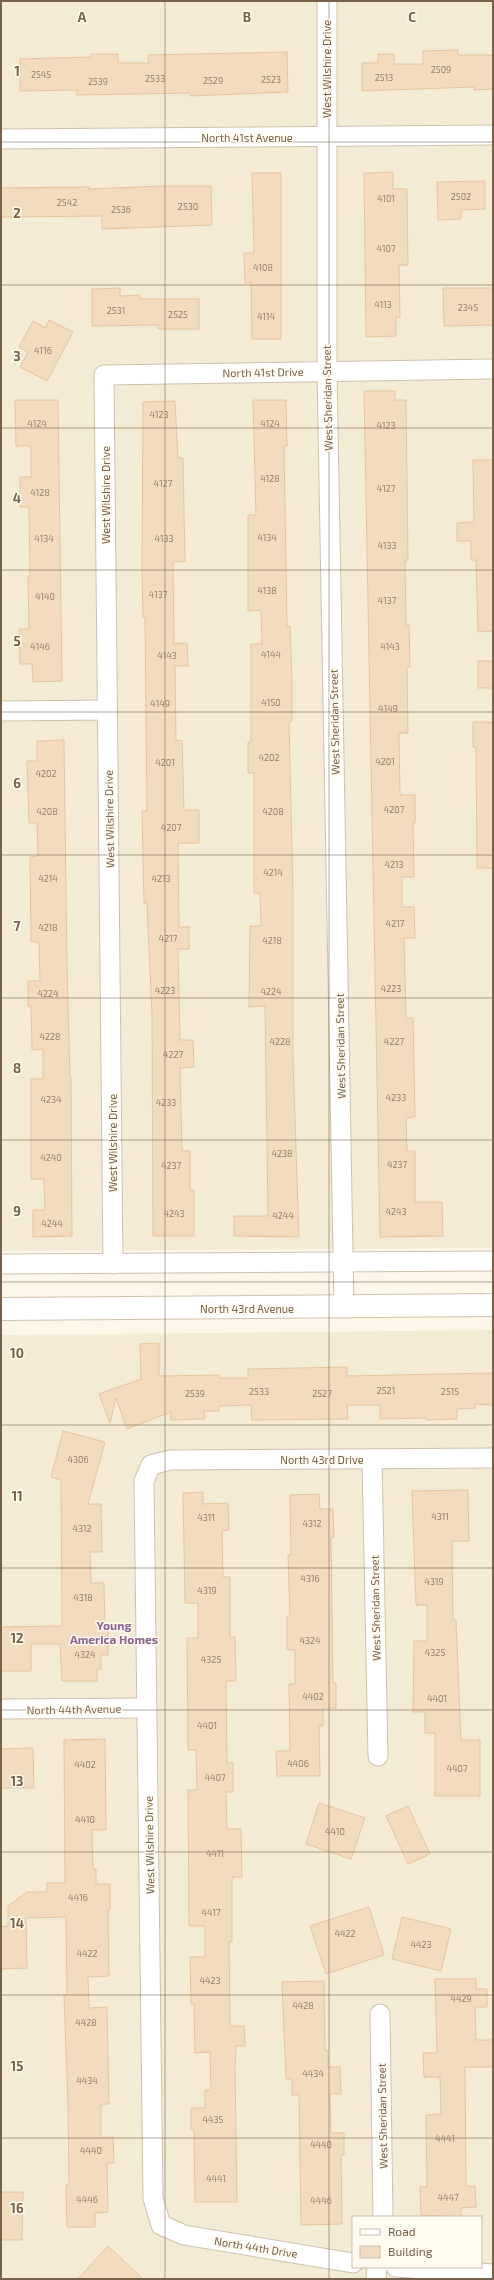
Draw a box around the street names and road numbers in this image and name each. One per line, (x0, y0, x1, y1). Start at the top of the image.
street label: West Wilshire Drive (320, 20, 333, 118)
street label: North 41st Avenue (201, 131, 293, 144)
street label: West Sheridan Street (320, 345, 334, 451)
street label: North 41st Drive (222, 365, 304, 379)
street label: West Wilshire Drive (99, 446, 112, 544)
street label: West Sheridan Street (327, 669, 341, 775)
street label: West Wilshire Drive (102, 770, 116, 868)
street label: West Sheridan Street (333, 993, 347, 1099)
street label: West Wilshire Drive (106, 1094, 119, 1192)
street label: North 43rd Avenue (200, 1302, 294, 1315)
street label: North 43rd Drive (280, 1453, 364, 1466)
street label: West Sheridan Street (368, 1555, 382, 1661)
street label: North 44th Avenue (27, 1702, 121, 1716)
street label: West Wilshire Drive (142, 1796, 156, 1894)
street label: West Sheridan Street (375, 2063, 389, 2169)
street label: North 44th Drive (213, 2234, 299, 2260)

